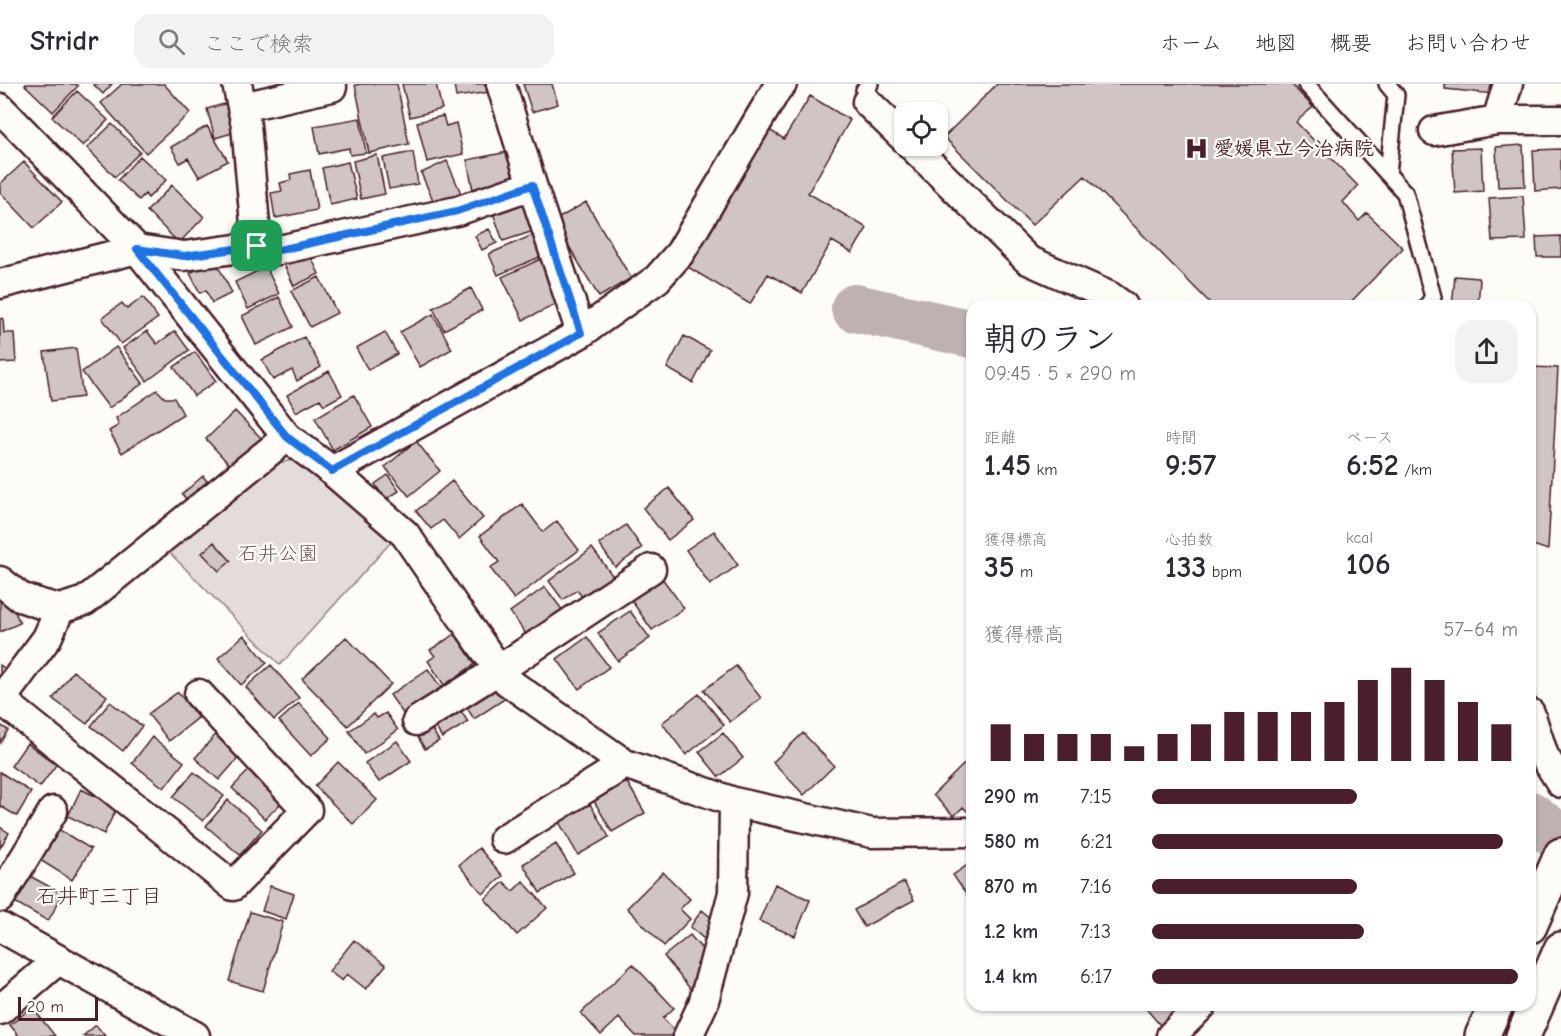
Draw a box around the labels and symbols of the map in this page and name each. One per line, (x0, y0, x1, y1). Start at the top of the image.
hospital icon: 愛媛県立今治病院 (1183, 135, 1209, 161)
place label: 愛媛県立今治病院 (1214, 137, 1374, 160)
pin (231, 220, 282, 271)
park label: 石井公園 (238, 542, 318, 565)
district label: 石井町三丁目 (36, 884, 162, 908)
scale bar (18, 994, 98, 1022)

